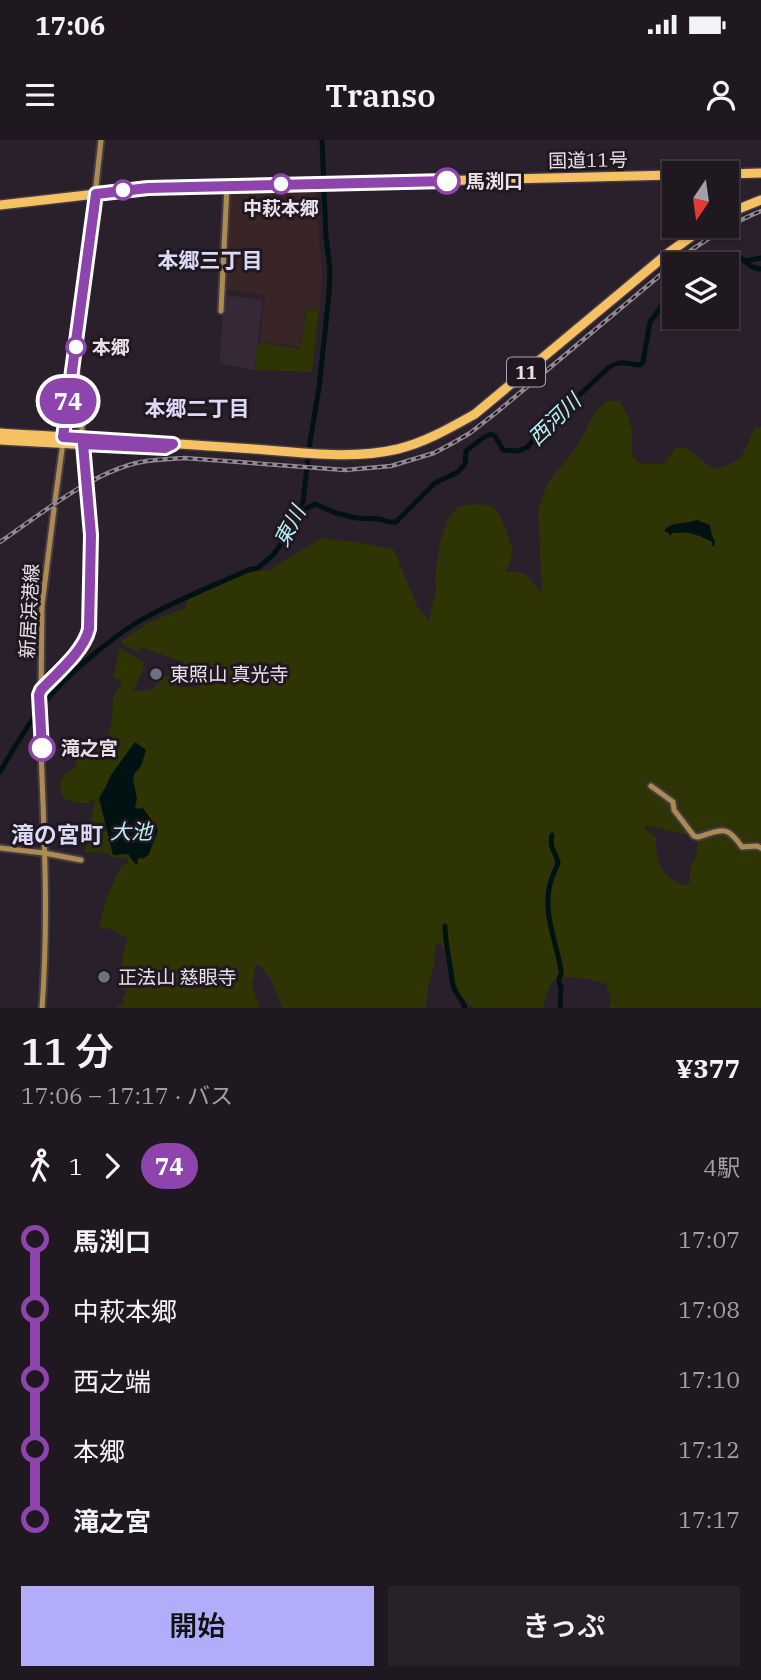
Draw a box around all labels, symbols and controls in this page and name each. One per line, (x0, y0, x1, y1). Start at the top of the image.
text: 17:06 (35, 8, 105, 42)
text: Transo (325, 74, 436, 116)
icon: menu (21, 76, 59, 114)
icon: person (702, 76, 740, 114)
street label: 国道11号 (548, 147, 628, 173)
north arrow (662, 161, 738, 238)
map controls (662, 161, 739, 329)
marker: 馬渕口 (434, 168, 460, 194)
place label: 馬渕口 (466, 169, 523, 193)
marker: 中萩本郷 (271, 174, 291, 194)
unlabelled marker (113, 180, 133, 200)
place label: 中萩本郷 (243, 196, 319, 220)
district label: 本郷三丁目 (158, 246, 263, 274)
button: layers (662, 252, 739, 329)
place label: 本郷 (92, 335, 130, 359)
marker: 本郷 (66, 337, 86, 357)
road number: 11 (507, 358, 545, 386)
line badge: 74 (36, 378, 100, 424)
text: 74 (54, 385, 82, 417)
water label: 西河川 (522, 386, 588, 451)
district label: 本郷二丁目 (145, 394, 250, 422)
water label: 東川 (267, 499, 312, 551)
street label: 新居浜港線 (15, 563, 43, 659)
place label: 東照山 真光寺 (170, 662, 288, 686)
marker: 東照山 真光寺 (148, 666, 164, 682)
marker: 滝之宮 (29, 735, 55, 761)
place label: 滝之宮 (61, 736, 118, 760)
water label: 大池 (110, 817, 154, 845)
district label: 滝の宮町 (11, 819, 103, 849)
place label: 正法山 慈眼寺 (118, 965, 236, 989)
marker: 正法山 慈眼寺 (96, 969, 112, 985)
text: 11 分 (21, 1026, 113, 1075)
text: ¥377 (675, 1051, 740, 1085)
text: 17:06 – 17:17 · バス (21, 1080, 233, 1110)
icon: walk (21, 1147, 59, 1185)
icon: forward (93, 1147, 131, 1185)
text: 74 (155, 1150, 184, 1182)
text: 1 (69, 1151, 83, 1181)
text: 4駅 (703, 1152, 740, 1182)
text: 馬渕口 (73, 1224, 151, 1258)
text: 17:07 (678, 1224, 740, 1254)
text: 中萩本郷 (73, 1294, 177, 1328)
text: 17:08 (678, 1294, 740, 1324)
text: 西之端 (73, 1364, 151, 1398)
text: 17:10 (678, 1364, 740, 1394)
text: 本郷 (73, 1434, 125, 1468)
text: 17:12 (678, 1434, 740, 1464)
text: 滝之宮 (73, 1504, 151, 1538)
text: 17:17 (678, 1504, 740, 1534)
button: 開始 (21, 1586, 374, 1666)
button: きっぷ (388, 1586, 740, 1666)

